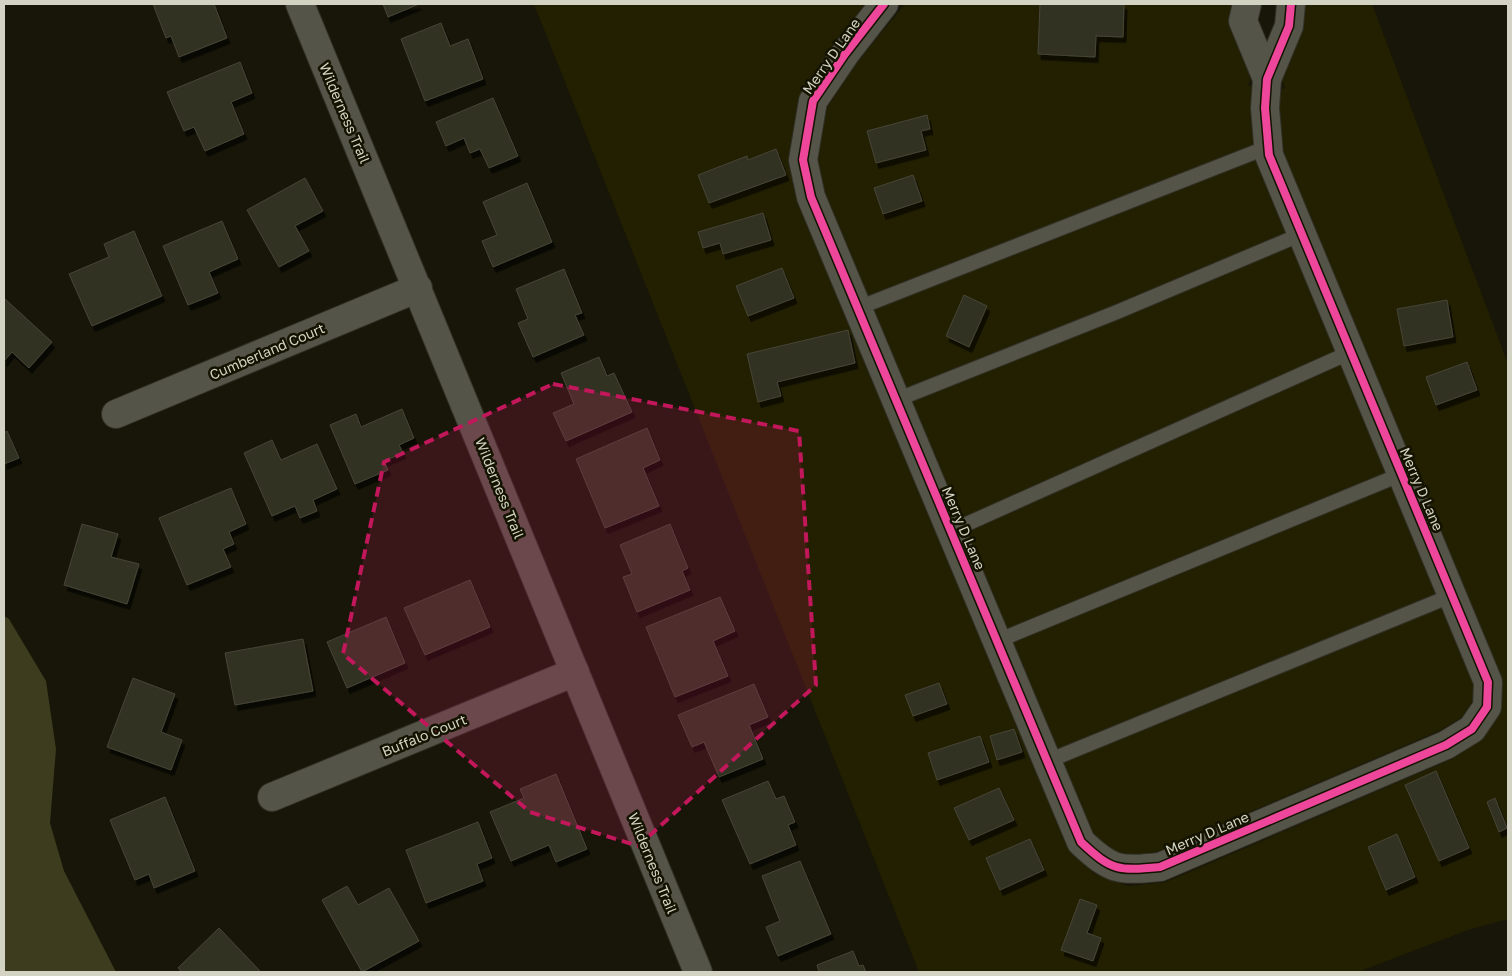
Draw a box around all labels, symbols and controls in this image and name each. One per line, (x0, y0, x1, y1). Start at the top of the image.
street label: Merry D Lane (799, 15, 863, 97)
street label: Wilderness Trail (316, 60, 374, 166)
street label: Cumberland Court (207, 319, 327, 383)
street label: Wilderness Trail (472, 435, 528, 541)
street label: Merry D Lane (1397, 445, 1447, 533)
street label: Merry D Lane (939, 484, 989, 572)
street label: Buffalo Court (379, 710, 469, 760)
street label: Merry D Lane (1163, 808, 1251, 858)
street label: Wilderness Trail (625, 810, 681, 916)

